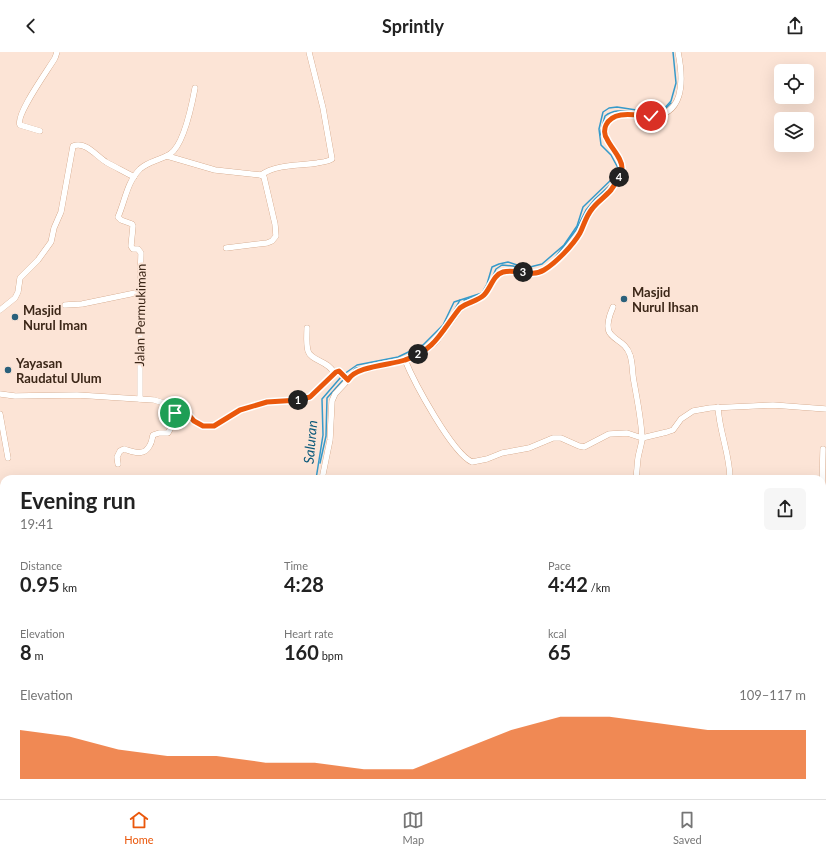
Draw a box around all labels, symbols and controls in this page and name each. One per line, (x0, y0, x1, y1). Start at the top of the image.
icon: back (20, 15, 42, 37)
text: Sprintly (382, 15, 444, 37)
icon: share (784, 15, 806, 37)
map controls (774, 64, 814, 152)
button: locate (774, 64, 814, 104)
pin (634, 99, 668, 133)
icon: check (640, 105, 662, 127)
button: layers (774, 112, 814, 152)
pin: 4 (609, 167, 629, 187)
text: 4 (616, 170, 622, 183)
pin: 3 (513, 262, 533, 282)
street label: Jalan Permukiman (131, 263, 149, 367)
text: 3 (520, 265, 526, 278)
place label: Masjid Nurul Ihsan (632, 284, 699, 315)
marker: Masjid Nurul Ihsan (619, 294, 629, 304)
place label: Masjid Nurul Iman (23, 302, 87, 333)
marker: Masjid Nurul Iman (10, 312, 20, 322)
pin: 2 (408, 344, 428, 364)
text: 2 (415, 347, 421, 360)
place label: Yayasan Raudatul Ulum (15, 355, 102, 386)
marker: Yayasan Raudatul Ulum (3, 365, 13, 375)
pin: 1 (288, 390, 308, 410)
text: 1 (295, 393, 301, 406)
pin (158, 396, 192, 430)
icon: arrive (164, 402, 186, 424)
water label: Saluran (300, 419, 320, 465)
text: Evening run (20, 487, 136, 514)
button: share (764, 488, 806, 530)
text: 19:41 (20, 516, 53, 532)
text: Distance (20, 559, 62, 572)
text: Time (284, 559, 308, 572)
text: Pace (548, 559, 571, 572)
text: 0.95 (20, 572, 60, 596)
text: 4:28 (284, 572, 324, 596)
text: 4:42 (548, 572, 588, 596)
text: km (60, 581, 77, 594)
text: /km (588, 581, 610, 594)
text: Elevation (20, 627, 65, 640)
text: Heart rate (284, 627, 333, 640)
text: kcal (548, 627, 567, 640)
text: 8 (20, 640, 32, 664)
text: 160 (284, 640, 319, 664)
text: 65 (548, 640, 571, 664)
text: m (32, 649, 43, 662)
text: bpm (319, 649, 343, 662)
text: Elevation (20, 687, 73, 703)
text: 109–117 m (739, 687, 806, 703)
tab: Home (124, 809, 154, 846)
tab: Map (402, 809, 424, 846)
tab: Saved (673, 809, 702, 846)

